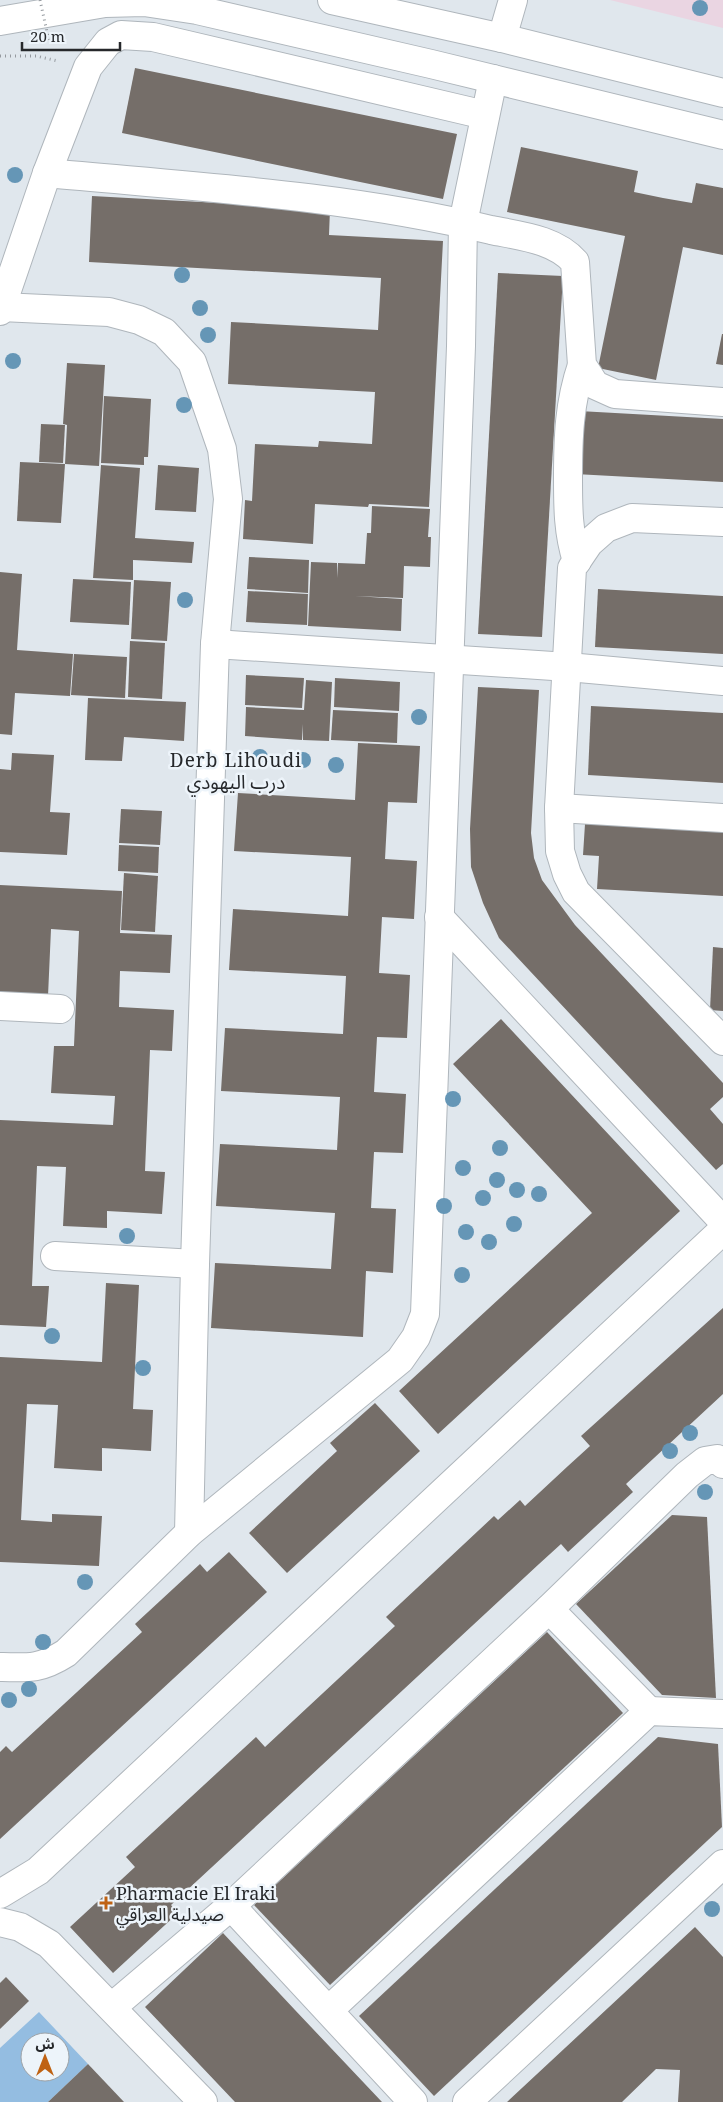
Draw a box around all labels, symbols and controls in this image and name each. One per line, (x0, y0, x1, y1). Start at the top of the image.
scale bar (22, 20, 120, 52)
text: 20 m (30, 26, 65, 46)
district label: Derb Lihoudi درب اليهودي (170, 747, 302, 797)
place label: Pharmacie El Iraki صيدلية العراقي (116, 1881, 276, 1928)
marker: Pharmacie El Iraki صيدلية العراقي (100, 1897, 112, 1909)
north arrow (20, 2032, 70, 2082)
text: ش (35, 2034, 55, 2053)

